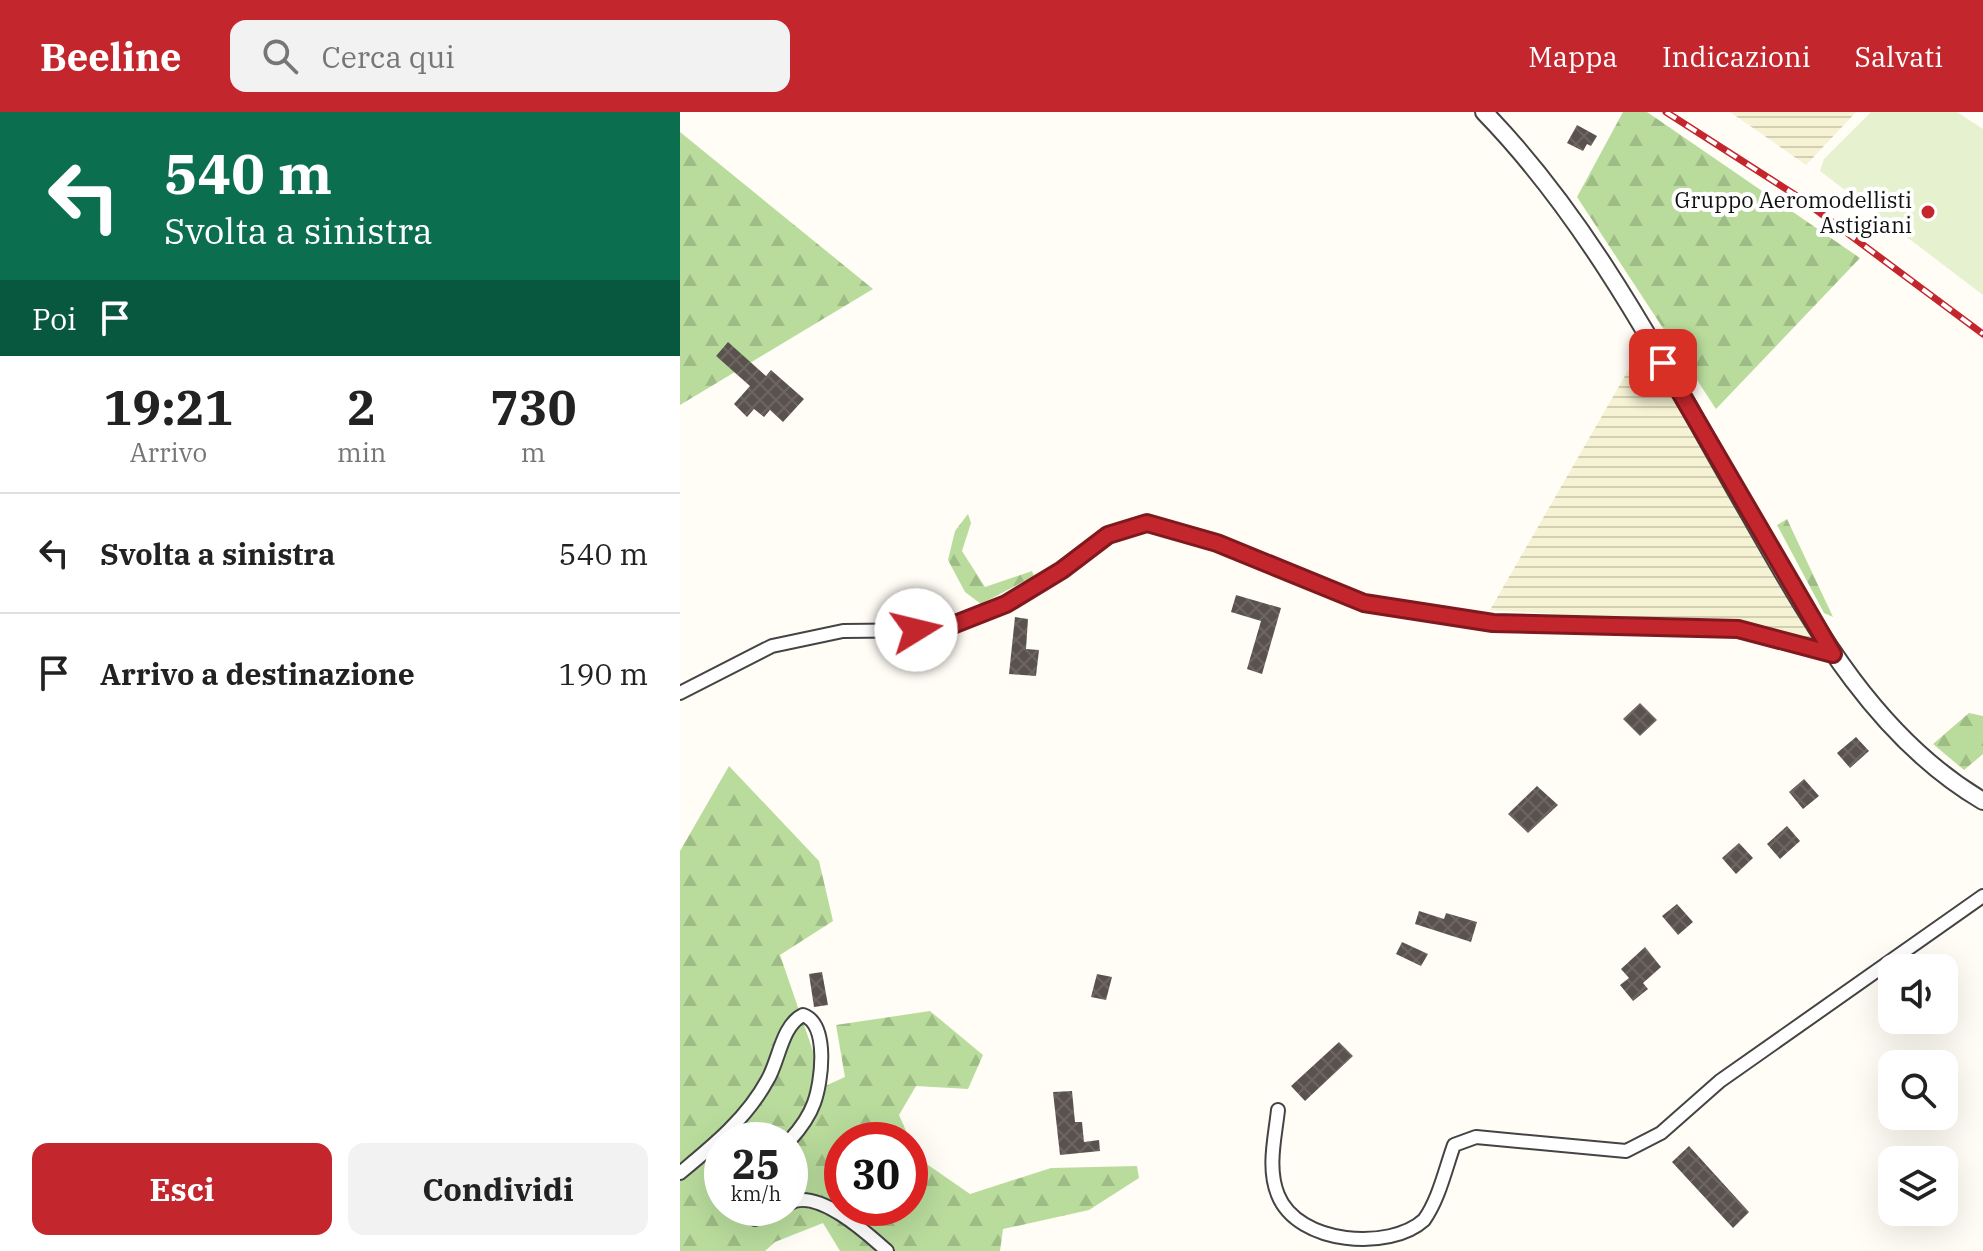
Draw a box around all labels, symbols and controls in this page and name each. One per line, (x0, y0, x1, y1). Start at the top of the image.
search box (230, 20, 790, 92)
text: Beeline (40, 32, 182, 81)
icon: search (258, 34, 302, 78)
text: Cerca qui (322, 37, 455, 76)
text: Mappa (1528, 38, 1618, 75)
text: Indicazioni (1662, 38, 1811, 75)
text: Salvati (1855, 38, 1943, 75)
text: 540 m (164, 137, 332, 209)
icon: left (32, 144, 136, 248)
place label: Gruppo Aeromodellisti Astigiani (1675, 185, 1912, 239)
marker: Gruppo Aeromodellisti Astigiani (1919, 203, 1937, 221)
text: Svolta a sinistra (164, 207, 433, 254)
icon: arrive (93, 296, 137, 340)
text: Poi (32, 299, 77, 338)
pin (1629, 329, 1697, 397)
icon: arrive (1641, 341, 1685, 385)
text: 19:21 (104, 376, 233, 438)
text: 2 (347, 376, 376, 438)
text: 730 (490, 376, 576, 438)
text: Arrivo (130, 435, 207, 469)
text: min (337, 435, 386, 469)
text: m (521, 435, 546, 469)
icon: left (32, 531, 76, 575)
text: Svolta a sinistra (100, 534, 335, 573)
text: 540 m (558, 534, 648, 573)
position arrow (874, 588, 958, 672)
icon: arrive (32, 651, 76, 695)
text: Arrivo a destinazione (100, 654, 415, 693)
text: 190 m (558, 654, 648, 693)
map controls (1878, 954, 1958, 1226)
button: sound (1878, 954, 1958, 1034)
button: search (1878, 1050, 1958, 1130)
speed limit sign: 30 (824, 1122, 928, 1226)
text: 25 (732, 1138, 780, 1190)
button: Esci (32, 1143, 332, 1235)
button: Condividi (348, 1143, 648, 1235)
button: layers (1878, 1146, 1958, 1226)
text: km/h (731, 1180, 781, 1207)

